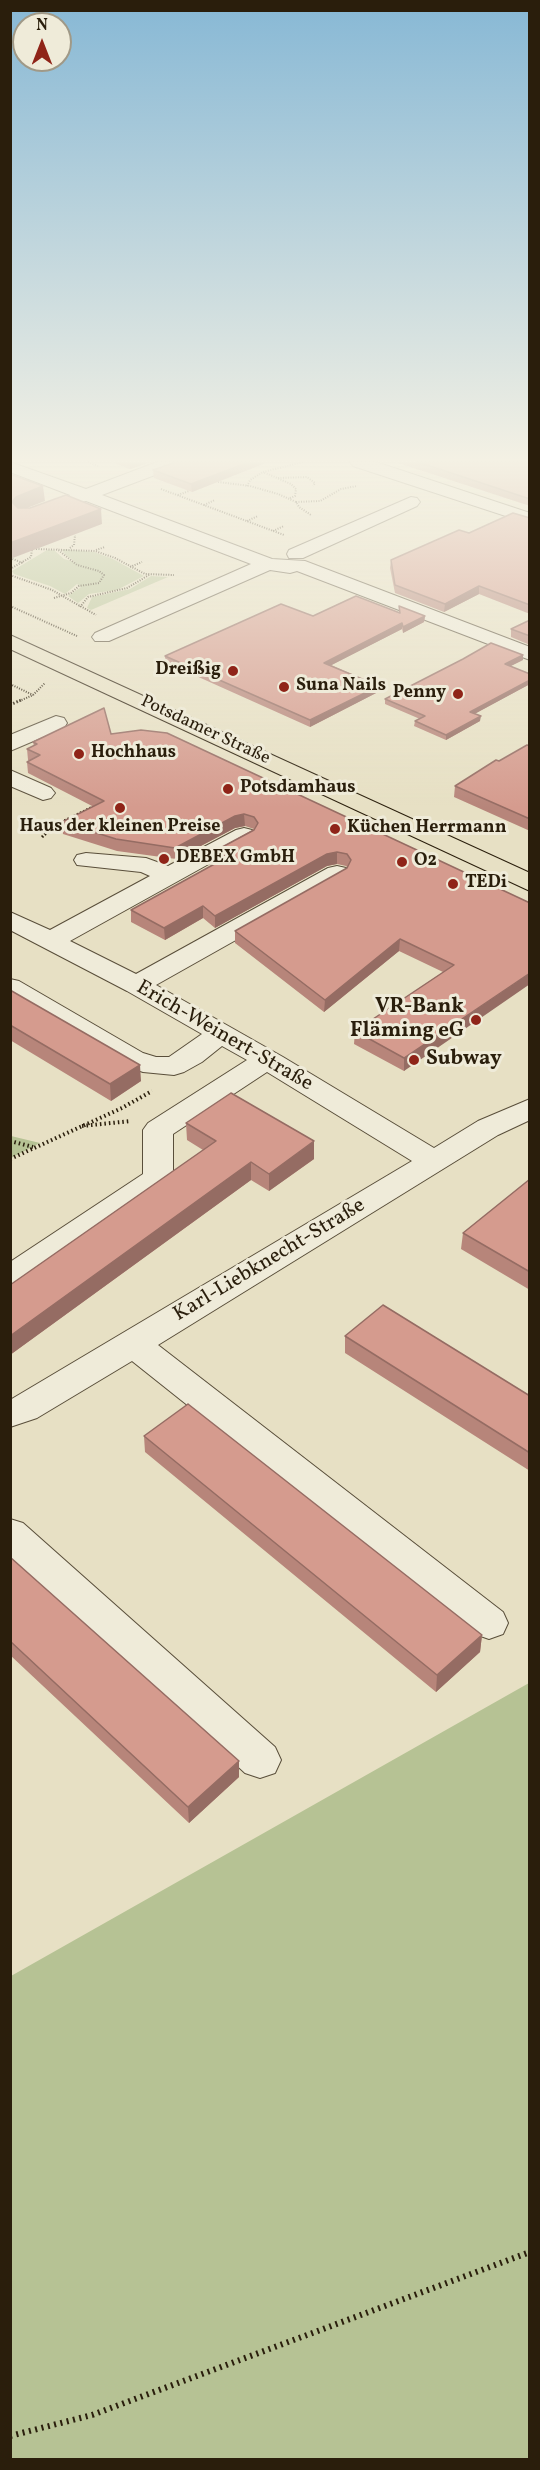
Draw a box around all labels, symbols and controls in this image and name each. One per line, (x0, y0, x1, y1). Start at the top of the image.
north arrow (12, 12, 72, 72)
text: N (36, 15, 48, 37)
place label: Dreißig (155, 660, 221, 682)
marker: Dreißig (226, 664, 240, 678)
place label: Suna Nails (296, 676, 386, 698)
marker: Suna Nails (277, 680, 291, 694)
place label: Penny (393, 683, 446, 705)
marker: Penny (451, 687, 465, 701)
street label: Potsdamer Straße (137, 692, 273, 770)
place label: Hochhaus (91, 743, 176, 765)
marker: Hochhaus (72, 747, 86, 761)
place label: Potsdamhaus (240, 778, 355, 800)
marker: Potsdamhaus (221, 782, 235, 796)
marker: Haus der kleinen Preise (113, 801, 127, 815)
place label: Haus der kleinen Preise (20, 817, 220, 839)
place label: Küchen Herrmann (347, 818, 507, 840)
marker: Küchen Herrmann (328, 822, 342, 836)
place label: DEBEX GmbH (176, 848, 295, 870)
place label: O2 (414, 851, 437, 873)
marker: DEBEX GmbH (157, 852, 171, 866)
marker: O2 (395, 855, 409, 869)
place label: TEDi (465, 873, 507, 895)
marker: TEDi (446, 877, 460, 891)
street label: Erich-Weinert-Straße (131, 976, 317, 1098)
place label: VR-Bank Fläming eG (350, 995, 464, 1045)
marker: VR-Bank Fläming eG (469, 1013, 483, 1027)
place label: Subway (426, 1047, 502, 1073)
marker: Subway (407, 1053, 421, 1067)
street label: Karl-Liebknecht-Straße (170, 1194, 370, 1328)

